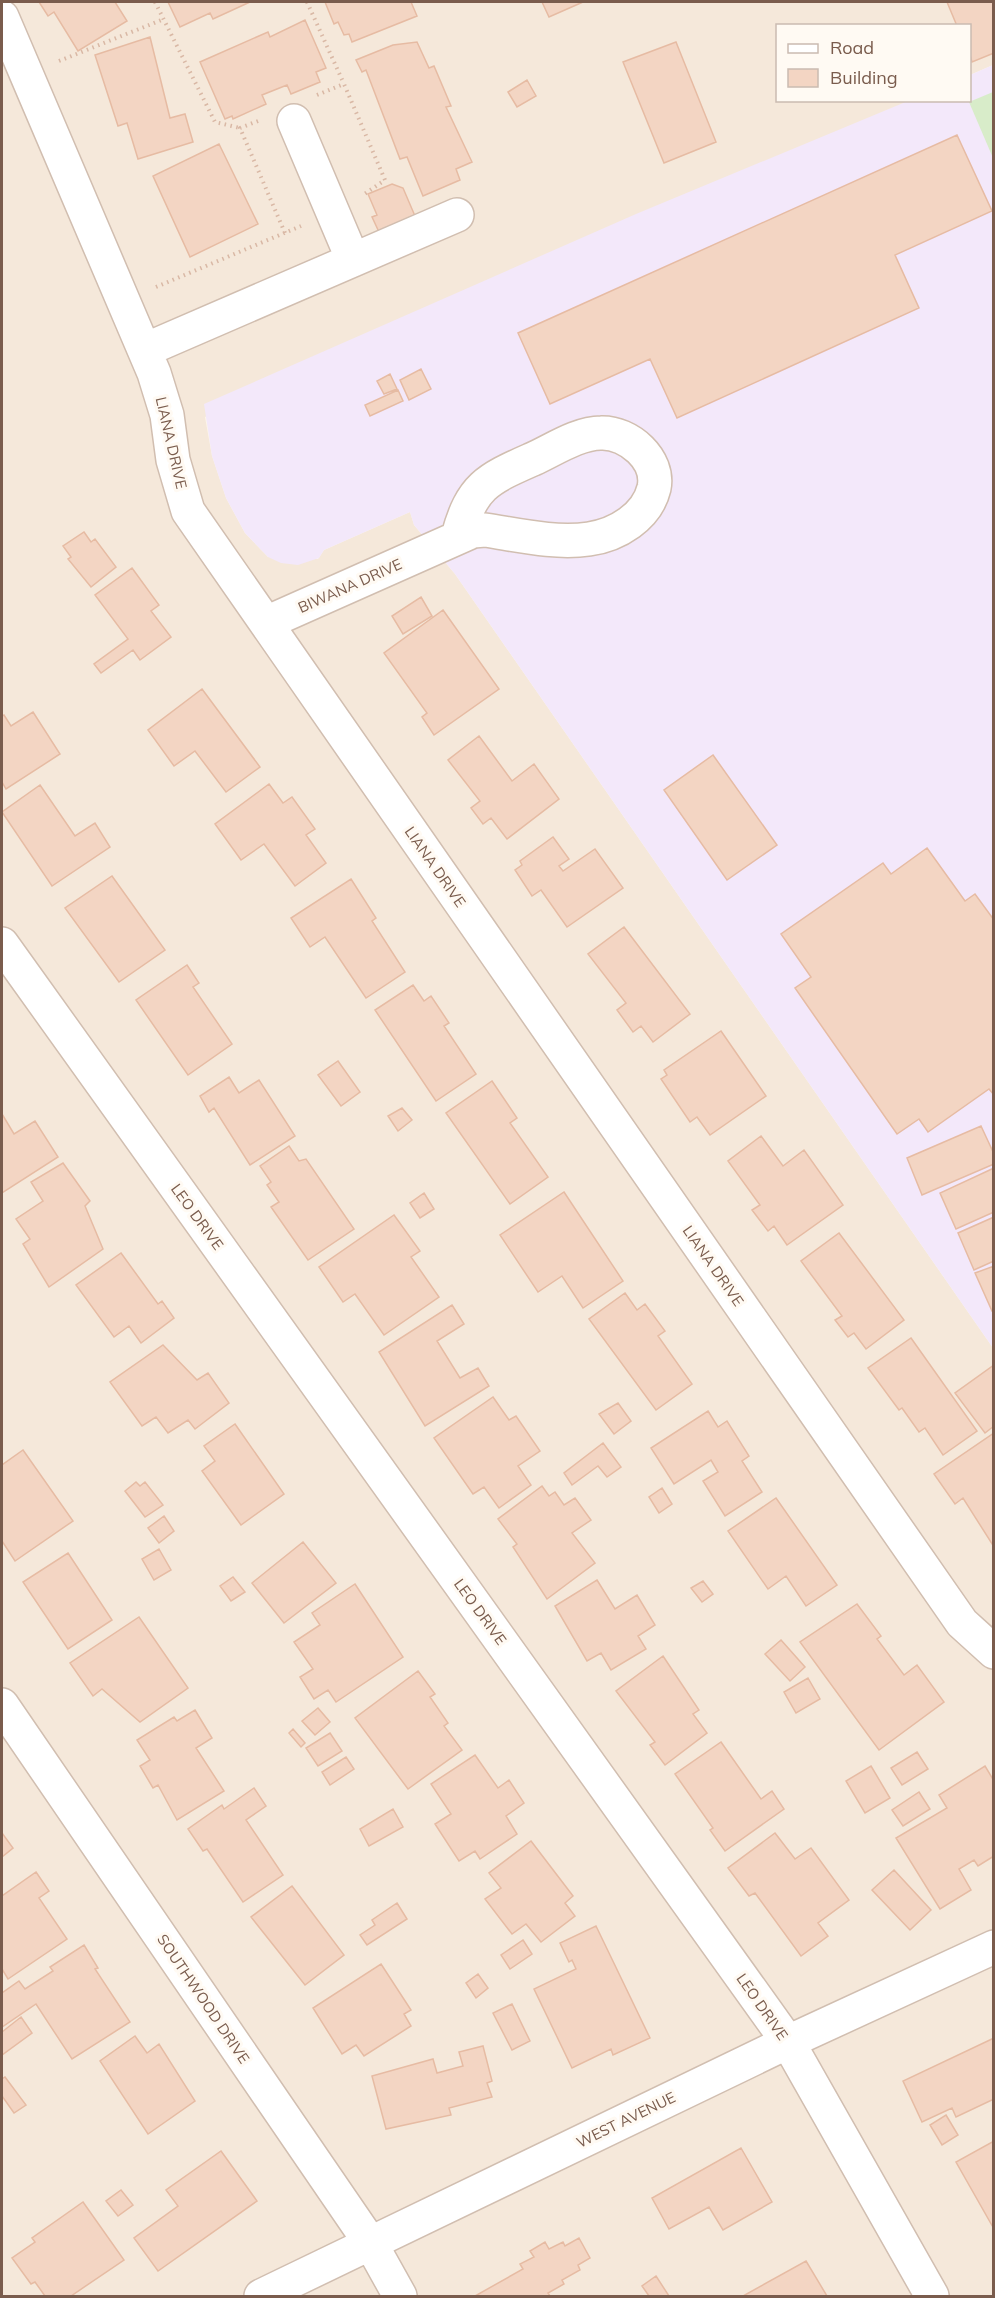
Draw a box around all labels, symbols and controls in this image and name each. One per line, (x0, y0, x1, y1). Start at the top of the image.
legend (776, 24, 971, 102)
text: Road (830, 36, 874, 59)
text: Building (830, 66, 898, 89)
street label: LIANA DRIVE (152, 395, 191, 491)
street label: BIWANA DRIVE (295, 554, 405, 617)
street label: LIANA DRIVE (401, 823, 470, 911)
street label: LEO DRIVE (167, 1180, 228, 1254)
street label: LIANA DRIVE (679, 1222, 748, 1310)
street label: LEO DRIVE (450, 1575, 511, 1649)
street label: SOUTHWOOD DRIVE (153, 1930, 254, 2067)
street label: LEO DRIVE (732, 1970, 792, 2044)
street label: WEST AVENUE (573, 2087, 679, 2152)

